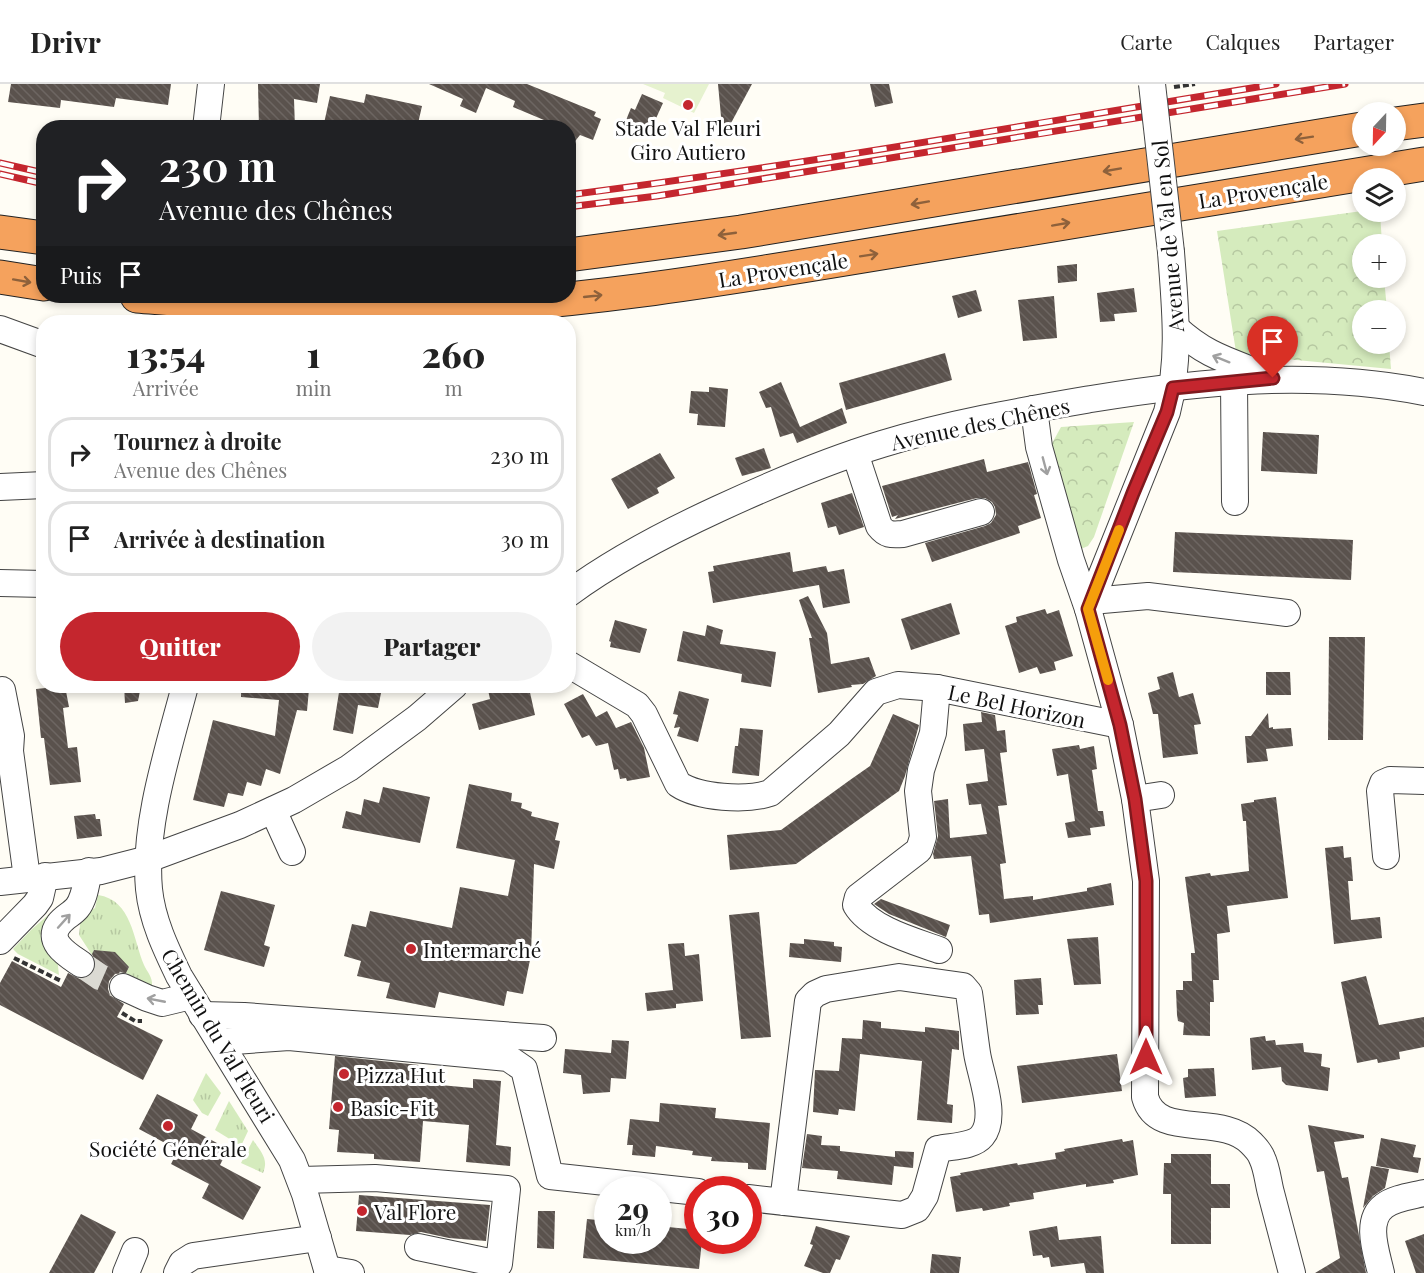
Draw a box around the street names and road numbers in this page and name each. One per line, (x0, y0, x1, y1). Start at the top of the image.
street label: Avenue de Val en Sol (1145, 139, 1189, 334)
street label: La Provençale (1196, 166, 1330, 214)
street label: La Provençale (716, 245, 850, 293)
street label: Avenue des Chênes (887, 390, 1072, 456)
street label: Le Bel Horizon (946, 677, 1089, 733)
street label: Chemin du Val Fleuri (156, 943, 282, 1127)

